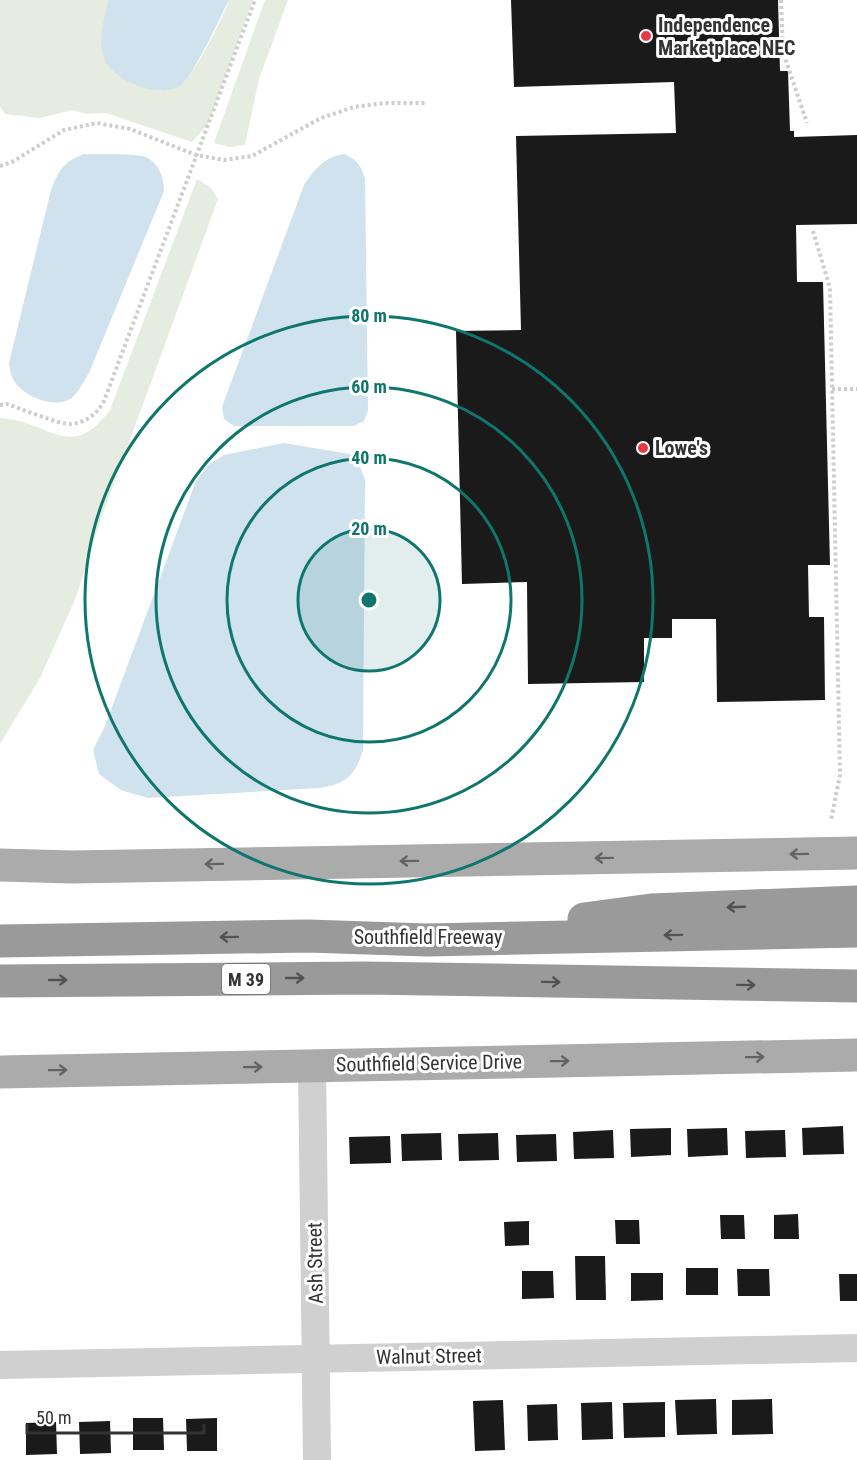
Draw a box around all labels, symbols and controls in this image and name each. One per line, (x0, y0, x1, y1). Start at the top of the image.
place label: Independence Marketplace NEC (658, 13, 795, 60)
marker: Independence Marketplace NEC (639, 29, 653, 43)
text: 80 m (351, 305, 387, 326)
text: 60 m (351, 376, 387, 397)
place label: Lowe's (655, 436, 708, 460)
marker: Lowe's (636, 441, 650, 455)
text: 40 m (351, 447, 387, 468)
text: 20 m (351, 518, 387, 539)
centre of rings (359, 590, 379, 610)
one-way arrow (789, 848, 809, 860)
one-way arrow (594, 852, 614, 864)
one-way arrow (399, 856, 419, 867)
one-way arrow (204, 859, 224, 870)
one-way arrow (726, 901, 746, 912)
street label: Southfield Freeway (354, 925, 502, 949)
one-way arrow (663, 929, 683, 941)
one-way arrow (219, 931, 239, 943)
road number: M 39 (222, 964, 270, 994)
one-way arrow (285, 972, 305, 984)
one-way arrow (48, 974, 68, 986)
one-way arrow (541, 976, 561, 987)
one-way arrow (735, 979, 755, 990)
street label: Southfield Service Drive (336, 1049, 522, 1077)
one-way arrow (744, 1051, 764, 1063)
one-way arrow (549, 1055, 569, 1066)
one-way arrow (243, 1061, 263, 1072)
one-way arrow (48, 1065, 68, 1076)
street label: Ash Street (302, 1222, 328, 1304)
street label: Walnut Street (376, 1343, 482, 1369)
scale bar (27, 1397, 204, 1435)
text: 50 m (36, 1407, 71, 1428)

